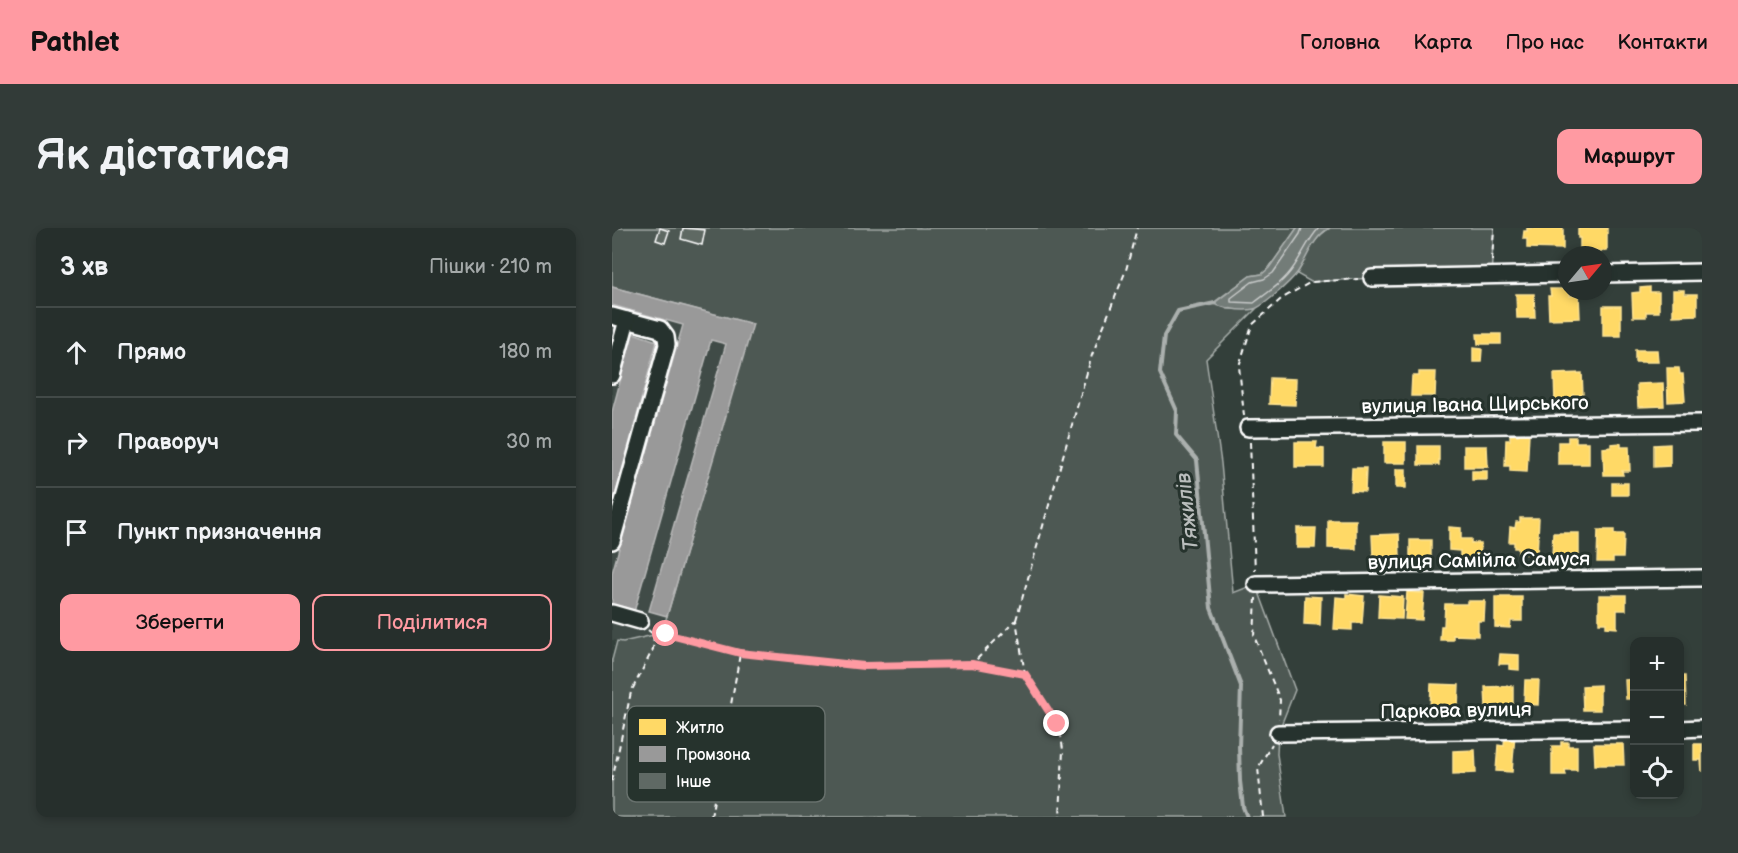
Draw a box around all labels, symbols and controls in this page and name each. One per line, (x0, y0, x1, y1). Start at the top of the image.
text: Pathlet (30, 26, 119, 59)
text: Головна (1300, 30, 1380, 55)
text: Карта (1413, 30, 1472, 55)
text: Про нас (1505, 30, 1584, 55)
text: Контакти (1617, 30, 1708, 55)
button: Маршрут (1557, 129, 1702, 184)
text: Як дістатися (36, 131, 290, 182)
north arrow (1558, 246, 1612, 300)
text: 3 хв (60, 252, 108, 283)
text: Пішки · 210 m (429, 255, 552, 279)
icon: ahead (60, 336, 93, 369)
text: Прямо (117, 339, 186, 366)
text: 180 m (499, 340, 552, 364)
street label: вулиця Івана Щирського (1361, 391, 1589, 419)
icon: right (60, 426, 93, 459)
text: Праворуч (117, 429, 219, 456)
text: 30 m (506, 430, 552, 454)
water label: Тяжилів (1171, 472, 1204, 552)
icon: arrive (60, 516, 93, 549)
text: Пункт призначення (117, 519, 322, 546)
street label: вулиця Самійла Самуся (1368, 547, 1591, 575)
button: Зберегти (60, 594, 300, 651)
button: Поділитися (312, 594, 552, 651)
route start (652, 620, 678, 646)
map controls (1630, 637, 1684, 799)
button: + (1630, 637, 1684, 691)
button: − (1630, 691, 1684, 745)
street label: Паркова вулиця (1380, 698, 1532, 724)
legend (627, 706, 825, 802)
route end (1043, 710, 1069, 736)
text: Житло (676, 719, 724, 738)
button: locate (1630, 745, 1684, 799)
text: Промзона (676, 746, 751, 765)
text: Інше (676, 773, 711, 792)

